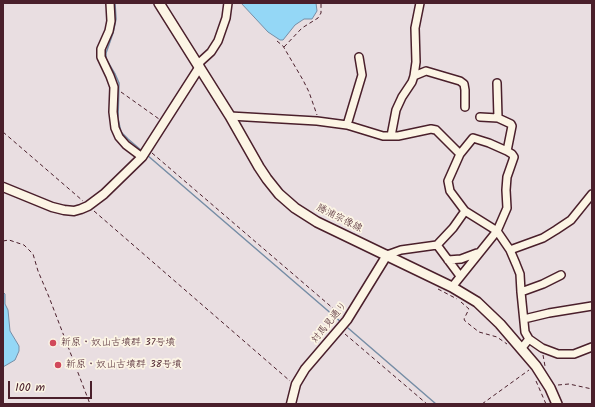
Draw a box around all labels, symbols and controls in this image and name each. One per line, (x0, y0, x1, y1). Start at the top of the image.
street label: 勝浦宗像線 (314, 202, 364, 236)
street label: 対馬見通り (310, 300, 350, 346)
place label: 新原・奴山古墳群 37号墳 (61, 337, 175, 349)
marker: 新原・奴山古墳群 37号墳 (48, 338, 58, 348)
place label: 新原・奴山古墳群 38号墳 (66, 359, 182, 371)
marker: 新原・奴山古墳群 38号墳 (53, 360, 63, 370)
scale bar (10, 373, 94, 399)
text: 100 m (15, 378, 45, 397)

